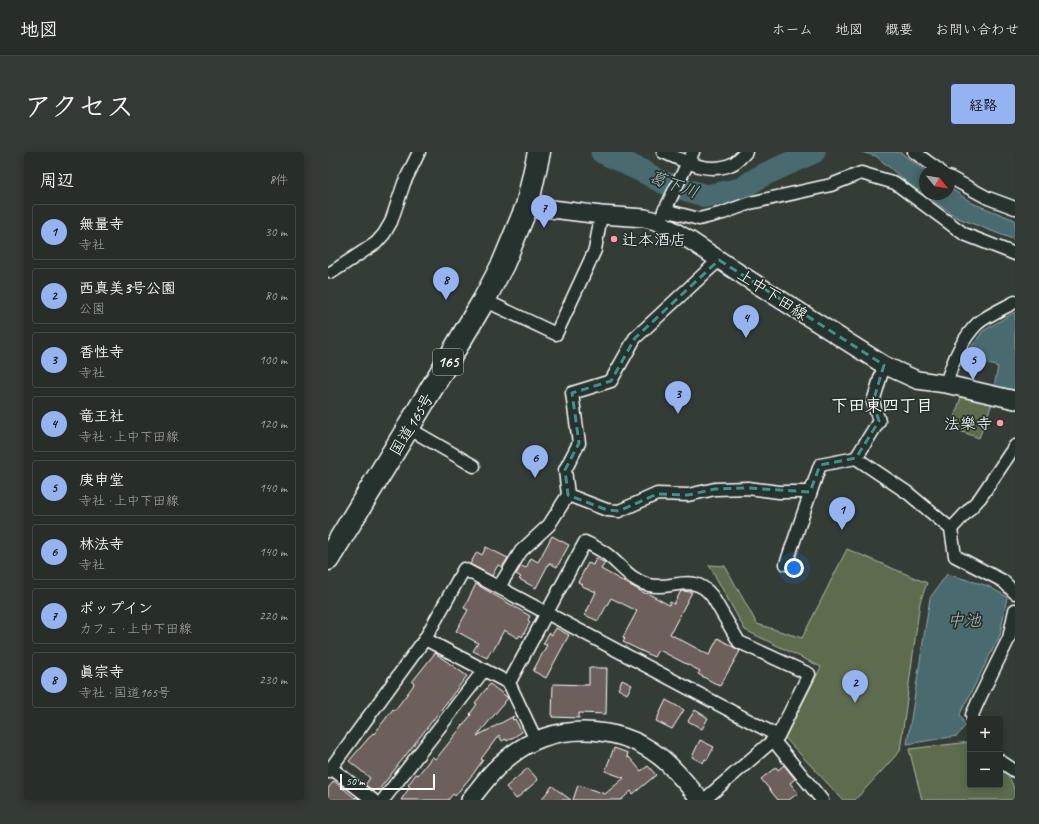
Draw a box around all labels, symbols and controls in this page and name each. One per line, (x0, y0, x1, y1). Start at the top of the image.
text: 地図 (20, 18, 58, 42)
text: ホーム (772, 21, 813, 38)
text: 地図 (835, 21, 863, 38)
text: 概要 (885, 21, 913, 38)
text: お問い合わせ (935, 21, 1019, 38)
button: 経路 (951, 84, 1015, 124)
text: アクセス (24, 89, 134, 124)
north arrow (919, 164, 955, 200)
water label: 葛下川 (646, 166, 701, 203)
text: 周辺 (40, 170, 74, 191)
text: 8件 (269, 172, 288, 188)
pin: 7 (531, 195, 557, 228)
text: 無量寺 (79, 215, 124, 234)
text: 1 (51, 224, 57, 240)
text: 30 m (265, 224, 287, 240)
place label: 辻本酒店 (622, 230, 686, 250)
marker: 辻本酒店 (609, 234, 619, 244)
text: 寺社 (79, 237, 105, 253)
street label: 上中下田線 (733, 265, 811, 325)
pin: 8 (433, 267, 459, 300)
text: 西真美3号公園 (79, 279, 176, 298)
text: 2 (51, 288, 57, 304)
text: 80 m (265, 288, 287, 304)
text: 公園 (79, 301, 105, 317)
pin: 4 (733, 305, 759, 338)
text: 香性寺 (79, 343, 124, 362)
pin: 5 (960, 347, 986, 380)
road number: 165 (433, 349, 463, 375)
text: 3 (51, 352, 57, 368)
text: 100 m (259, 352, 287, 368)
text: 寺社 (79, 365, 105, 381)
pin: 3 (665, 381, 691, 414)
street label: 国道165号 (385, 390, 438, 459)
district label: 下田東四丁目 (831, 395, 933, 416)
text: 竜王社 (79, 407, 124, 426)
place label: 法樂寺 (944, 414, 992, 434)
text: 4 (51, 416, 57, 432)
text: 120 m (259, 416, 287, 432)
marker: 法樂寺 (995, 418, 1005, 428)
text: 寺社 · 上中下田線 (79, 429, 179, 445)
pin: 6 (522, 445, 548, 478)
text: 庚申堂 (79, 471, 124, 490)
text: 5 (51, 480, 57, 496)
text: 140 m (259, 480, 287, 496)
text: 寺社 · 上中下田線 (79, 493, 179, 509)
pin: 1 (829, 497, 855, 530)
text: 林法寺 (79, 535, 124, 554)
text: 6 (51, 544, 57, 560)
text: 140 m (259, 544, 287, 560)
text: 寺社 (79, 557, 105, 573)
your location (784, 558, 804, 578)
text: ポップイン (79, 599, 153, 618)
text: 7 (51, 608, 57, 624)
text: 220 m (259, 608, 287, 624)
water label: 中池 (947, 610, 982, 631)
text: カフェ · 上中下田線 (79, 621, 192, 637)
text: 眞宗寺 (79, 663, 124, 682)
pin: 2 (842, 670, 868, 703)
text: 8 (51, 672, 57, 688)
text: 230 m (259, 672, 287, 688)
text: 寺社 · 国道165号 (79, 685, 170, 701)
map controls (967, 716, 1003, 788)
button: + (967, 716, 1003, 752)
button: − (967, 752, 1003, 788)
scale bar (340, 772, 435, 791)
text: 50 m (346, 774, 365, 788)

